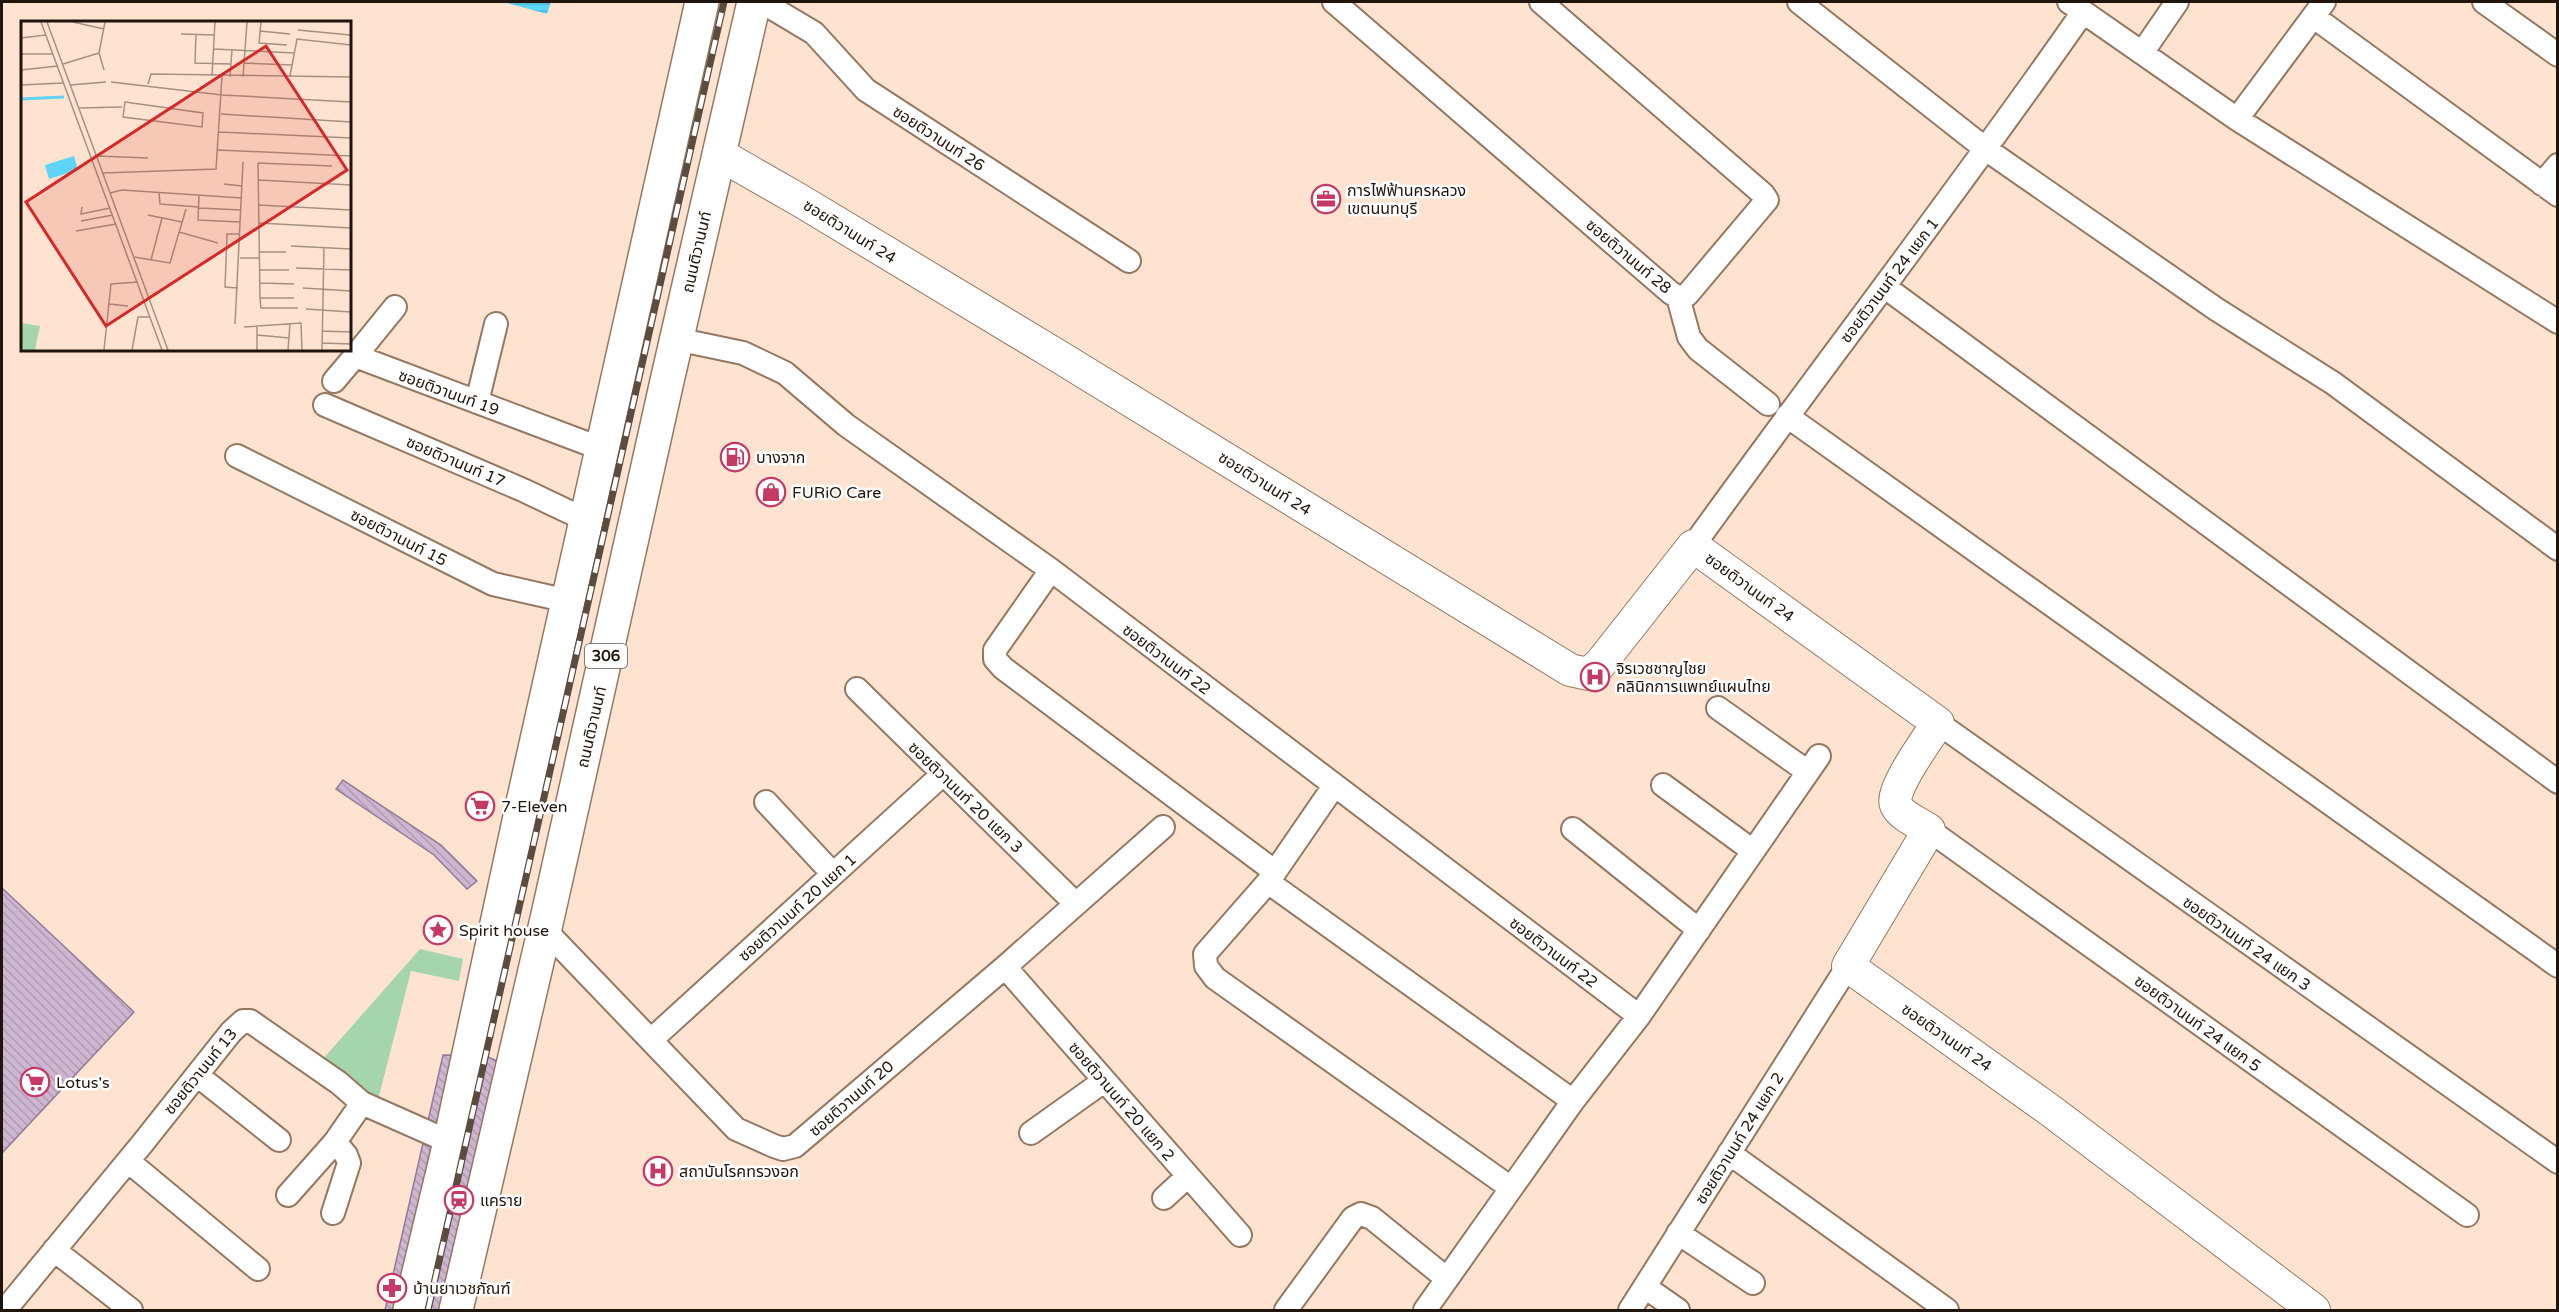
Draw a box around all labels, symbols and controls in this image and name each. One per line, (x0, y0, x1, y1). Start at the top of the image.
inset map (21, 21, 351, 351)
street label: ซอยติวานนท์ 26 (889, 102, 988, 176)
place label: การไฟฟ้านครหลวง เขตนนทบุรี (1347, 181, 1466, 219)
office icon: การไฟฟ้านครหลวง เขตนนทบุรี (1310, 183, 1342, 215)
street label: ซอยติวานนท์ 24 (799, 195, 900, 268)
street label: ถนนติวานนท์ (678, 209, 716, 295)
street label: ซอยติวานนท์ 24 แยก 1 (1836, 214, 1943, 347)
street label: ซอยติวานนท์ 28 (1581, 215, 1675, 298)
street label: ซอยติวานนท์ 19 (396, 365, 502, 420)
street label: ซอยติวานนท์ 17 (403, 432, 508, 492)
fuel station icon: บางจาก (719, 441, 751, 473)
street label: ซอยติวานนท์ 24 (1214, 447, 1315, 520)
place label: บางจาก (756, 448, 805, 468)
shop icon: FURiO Care (755, 476, 787, 508)
place label: FURiO Care (792, 483, 881, 503)
street label: ซอยติวานนท์ 15 (347, 505, 450, 571)
street label: ซอยติวานนท์ 24 (1701, 549, 1798, 627)
street label: ซอยติวานนท์ 22 (1118, 620, 1215, 700)
road number: 306 (585, 644, 627, 668)
place label: จิรเวชชาญไชย คลินิกการแพทย์แผนไทย (1616, 659, 1771, 697)
hospital icon: จิรเวชชาญไชย คลินิกการแพทย์แผนไทย (1579, 661, 1611, 693)
street label: ถนนติวานนท์ (573, 684, 611, 770)
street label: ซอยติวานนท์ 20 แยก 3 (904, 738, 1027, 858)
supermarket icon: 7-Eleven (464, 790, 496, 822)
place label: 7-Eleven (501, 797, 568, 817)
street label: ซอยติวานนท์ 20 แยก 1 (735, 850, 861, 966)
street label: ซอยติวานนท์ 24 แยก 3 (2179, 892, 2314, 996)
street label: ซอยติวานนท์ 22 (1505, 913, 1602, 993)
place icon: Spirit house (422, 914, 454, 946)
place label: Spirit house (459, 921, 549, 941)
street label: ซอยติวานนท์ 24 แยก 5 (2130, 971, 2265, 1077)
street label: ซอยติวานนท์ 24 (1897, 999, 1995, 1076)
street label: ซอยติวานนท์ 13 (160, 1024, 242, 1119)
street label: ซอยติวานนท์ 20 แยก 2 (1064, 1038, 1179, 1166)
street label: ซอยติวานนท์ 20 (805, 1057, 898, 1141)
supermarket icon: Lotus's (19, 1066, 51, 1098)
street label: ซอยติวานนท์ 24 แยก 2 (1691, 1069, 1789, 1208)
place label: Lotus's (56, 1073, 110, 1093)
hospital icon: สถาบันโรคทรวงอก (642, 1155, 674, 1187)
place label: สถาบันโรคทรวงอก (679, 1162, 799, 1182)
station icon: แคราย (443, 1184, 475, 1216)
place label: แคราย (480, 1191, 523, 1211)
pharmacy icon: บ้านยาเวชภัณฑ์ (376, 1272, 408, 1304)
place label: บ้านยาเวชภัณฑ์ (413, 1279, 510, 1299)

